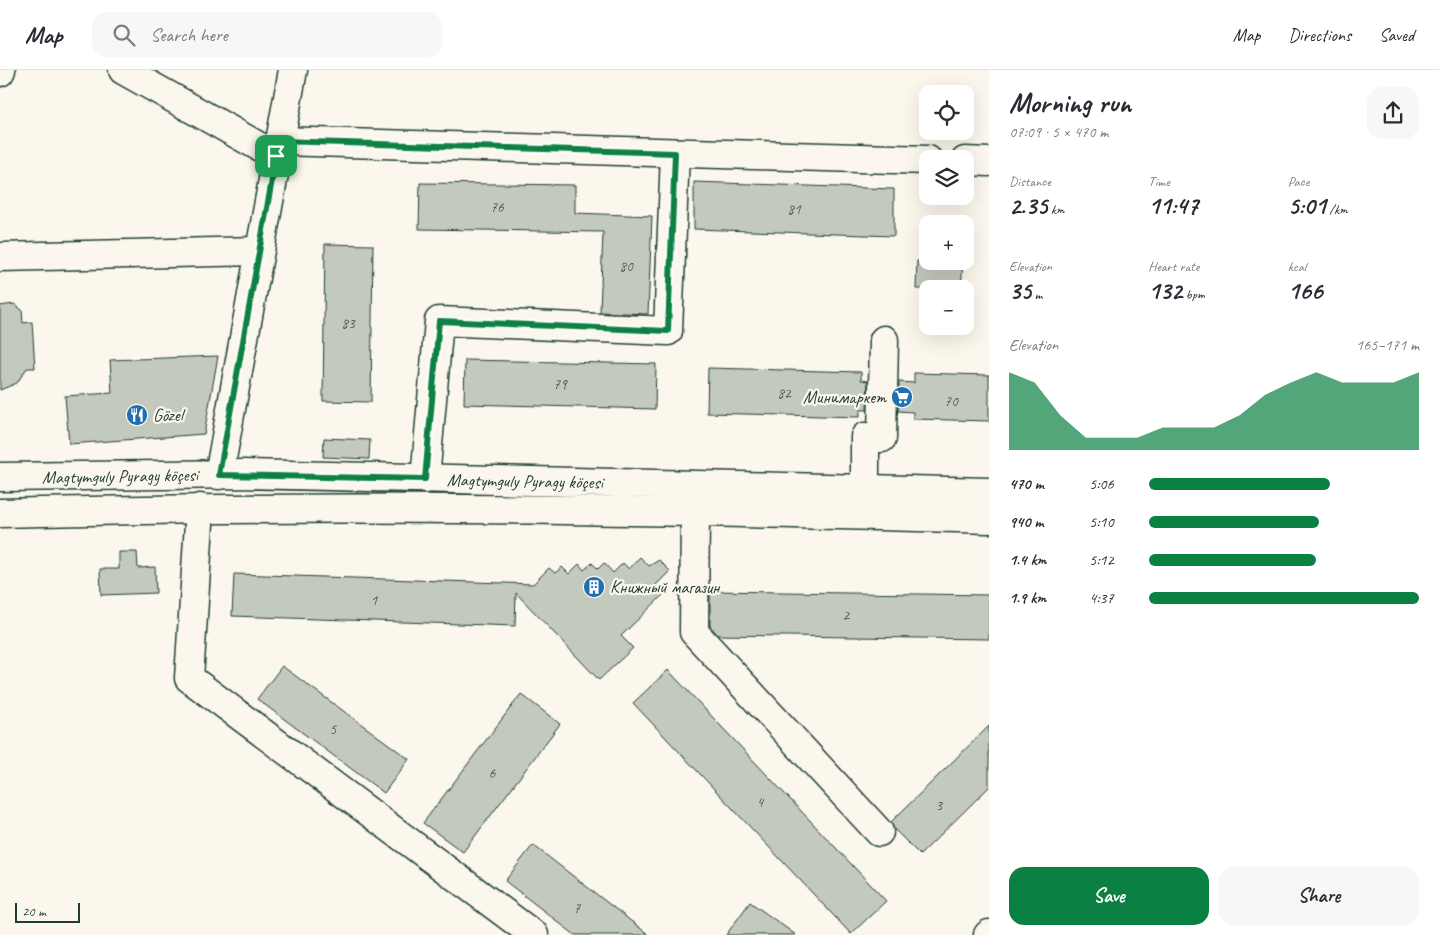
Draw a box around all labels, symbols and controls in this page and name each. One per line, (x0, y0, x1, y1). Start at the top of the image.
search box (92, 12, 442, 57)
text: Map (25, 20, 62, 50)
icon: search (110, 21, 138, 49)
text: Search here (150, 23, 228, 47)
text: Map (1233, 24, 1260, 46)
text: Directions (1288, 24, 1351, 46)
text: Saved (1379, 24, 1414, 46)
map controls (919, 85, 974, 335)
button: locate (919, 85, 974, 140)
text: Morning run (1009, 85, 1131, 120)
button: share (1367, 87, 1419, 139)
text: 07:09 · 5 × 470 m (1009, 122, 1108, 142)
pin (255, 135, 297, 177)
icon: arrive (262, 142, 290, 170)
button: layers (919, 150, 974, 205)
text: Distance (1009, 173, 1051, 190)
text: Time (1148, 173, 1170, 190)
text: Pace (1288, 173, 1309, 190)
text: 2.35 (1009, 190, 1047, 222)
text: 11:47 (1148, 190, 1198, 222)
text: 5:01 (1288, 190, 1326, 222)
house number: 76 (490, 198, 505, 217)
house number: 81 (787, 200, 802, 219)
text: km (1047, 201, 1064, 218)
text: /km (1326, 201, 1348, 218)
button: + (919, 215, 974, 270)
house number: 80 (619, 257, 634, 276)
text: Elevation (1009, 258, 1052, 275)
text: Heart rate (1148, 258, 1199, 275)
text: kcal (1288, 258, 1306, 275)
text: 35 (1009, 275, 1031, 307)
text: 132 (1148, 275, 1182, 307)
text: 166 (1288, 275, 1322, 307)
button: − (919, 280, 974, 335)
text: m (1031, 286, 1042, 303)
text: bpm (1182, 286, 1205, 303)
house number: 83 (341, 314, 356, 333)
text: Elevation (1009, 335, 1058, 355)
text: 165–171 m (1356, 335, 1419, 355)
house number: 79 (553, 375, 568, 394)
house number: 82 (777, 384, 792, 403)
supermarket icon: Минимаркет (890, 385, 914, 409)
place label: Минимаркет (803, 386, 887, 408)
house number: 70 (944, 392, 959, 411)
restaurant icon: Gözel (125, 403, 149, 427)
place label: Gözel (153, 404, 186, 426)
street label: Magtymguly Pyragy köçesi (42, 464, 201, 488)
street label: Magtymguly Pyragy köçesi (447, 469, 606, 493)
text: 470 m (1009, 474, 1044, 494)
text: 5:06 (1089, 474, 1114, 494)
text: 940 m (1009, 512, 1043, 532)
text: 5:10 (1089, 512, 1114, 532)
text: 1.4 km (1009, 550, 1046, 570)
text: 5:12 (1089, 550, 1114, 570)
building icon: Книжный магазин (582, 575, 606, 599)
place label: Книжный магазин (610, 576, 721, 598)
text: 1.9 km (1009, 588, 1046, 608)
text: 4:37 (1089, 588, 1114, 608)
house number: 1 (371, 591, 379, 610)
house number: 2 (843, 606, 851, 625)
house number: 5 (330, 720, 338, 739)
house number: 6 (489, 764, 497, 783)
house number: 4 (757, 793, 765, 812)
house number: 3 (936, 796, 944, 815)
button: Save (1009, 867, 1209, 925)
button: Share (1219, 867, 1419, 925)
house number: 7 (574, 899, 582, 918)
scale bar (15, 900, 80, 923)
text: 20 m (22, 903, 46, 920)

